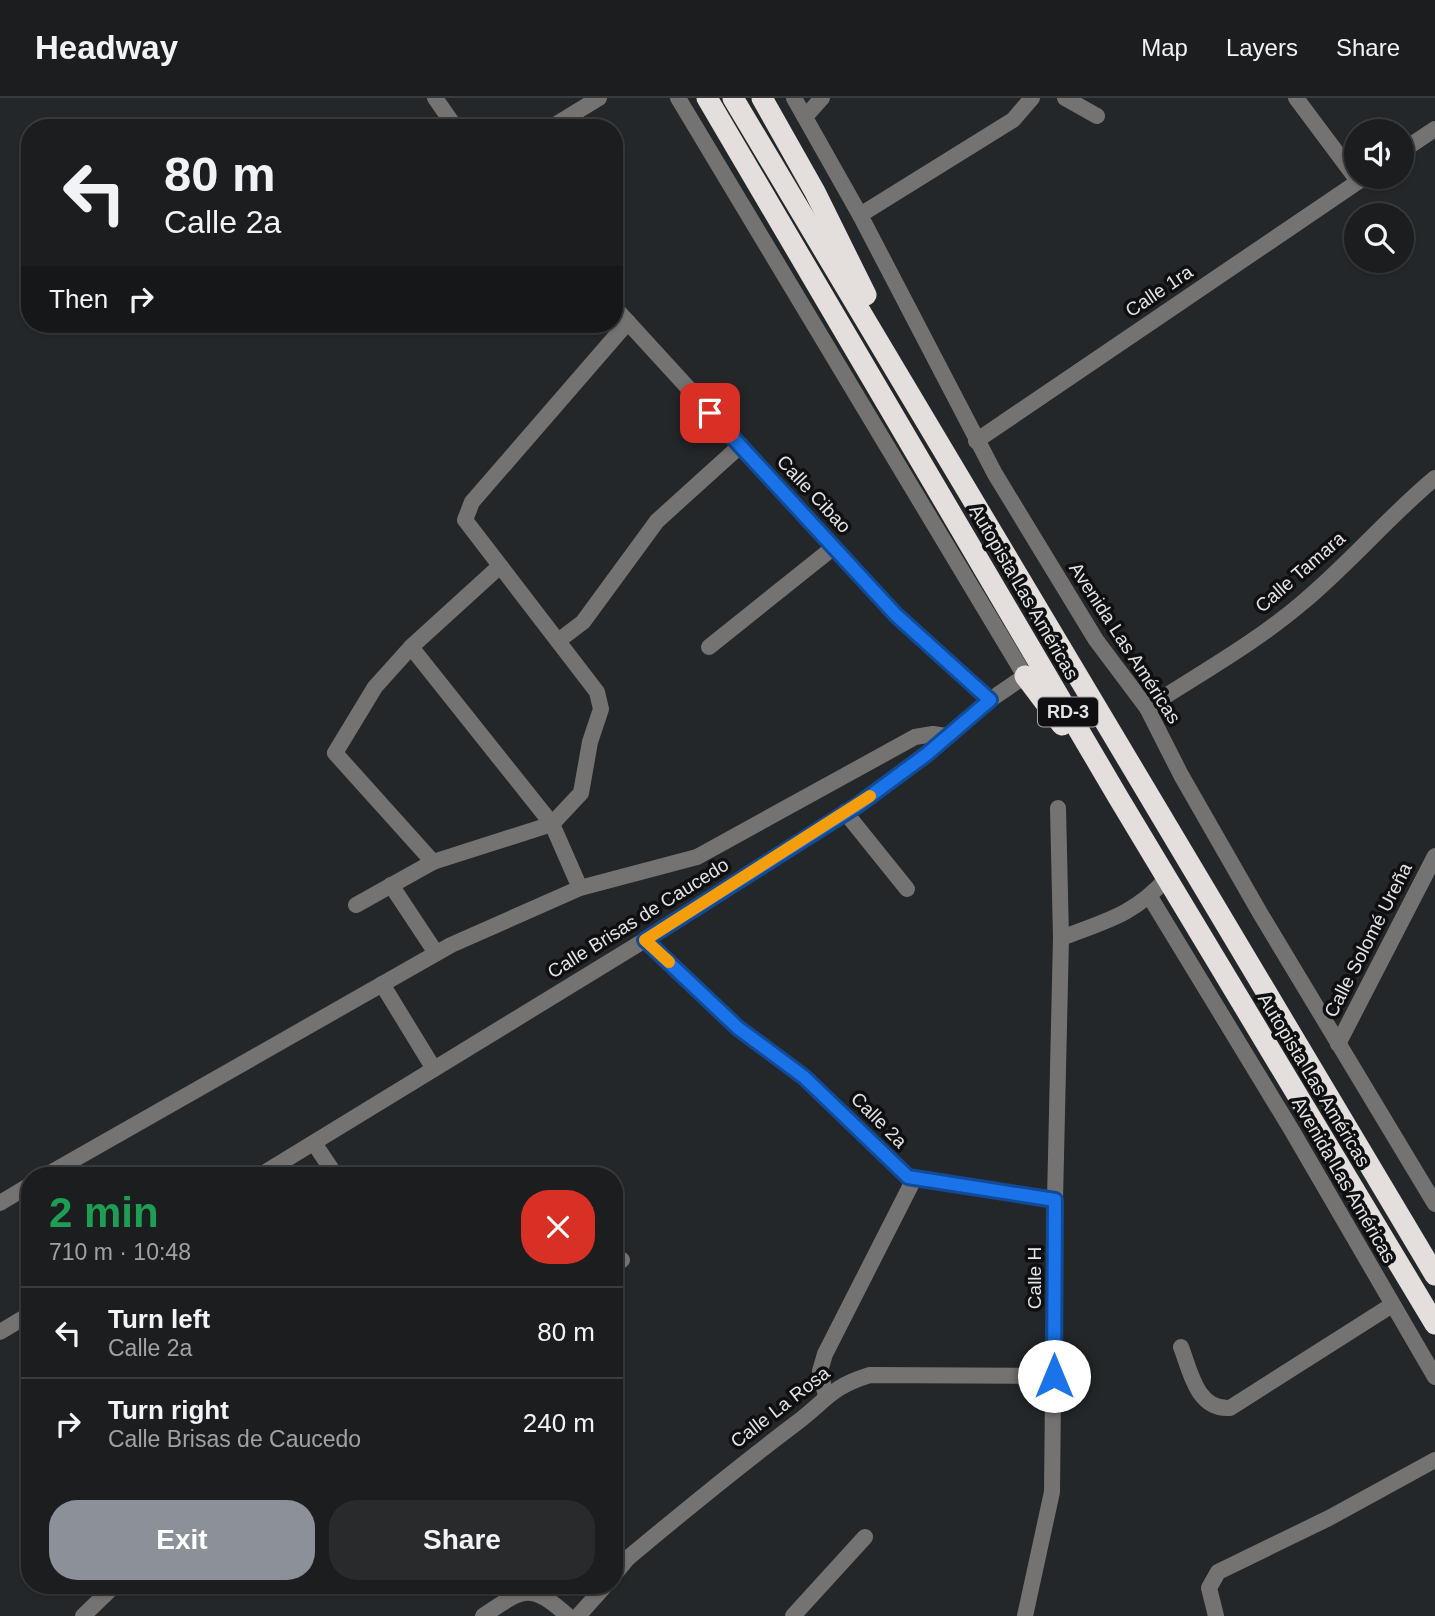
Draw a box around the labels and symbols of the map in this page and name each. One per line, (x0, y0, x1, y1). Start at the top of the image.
street label: Calle 1ra (1122, 261, 1197, 321)
pin (680, 383, 740, 443)
street label: Calle Cibao (773, 451, 855, 537)
street label: Autopista Las Américas (965, 501, 1083, 683)
street label: Calle Tamara (1251, 527, 1349, 617)
street label: Avenida Las Américas (1065, 559, 1185, 727)
road number: RD-3 (1038, 698, 1098, 726)
street label: Calle Brisas de Caucedo (544, 854, 732, 982)
street label: Calle Solomé Ureña (1320, 859, 1416, 1021)
street label: Autopista Las Américas (1254, 989, 1374, 1171)
street label: Calle 2a (847, 1088, 911, 1152)
street label: Avenida Las Américas (1288, 1093, 1400, 1267)
street label: Calle H (1024, 1247, 1045, 1309)
position arrow (1017, 1339, 1091, 1413)
street label: Calle La Rosa (727, 1362, 834, 1452)

